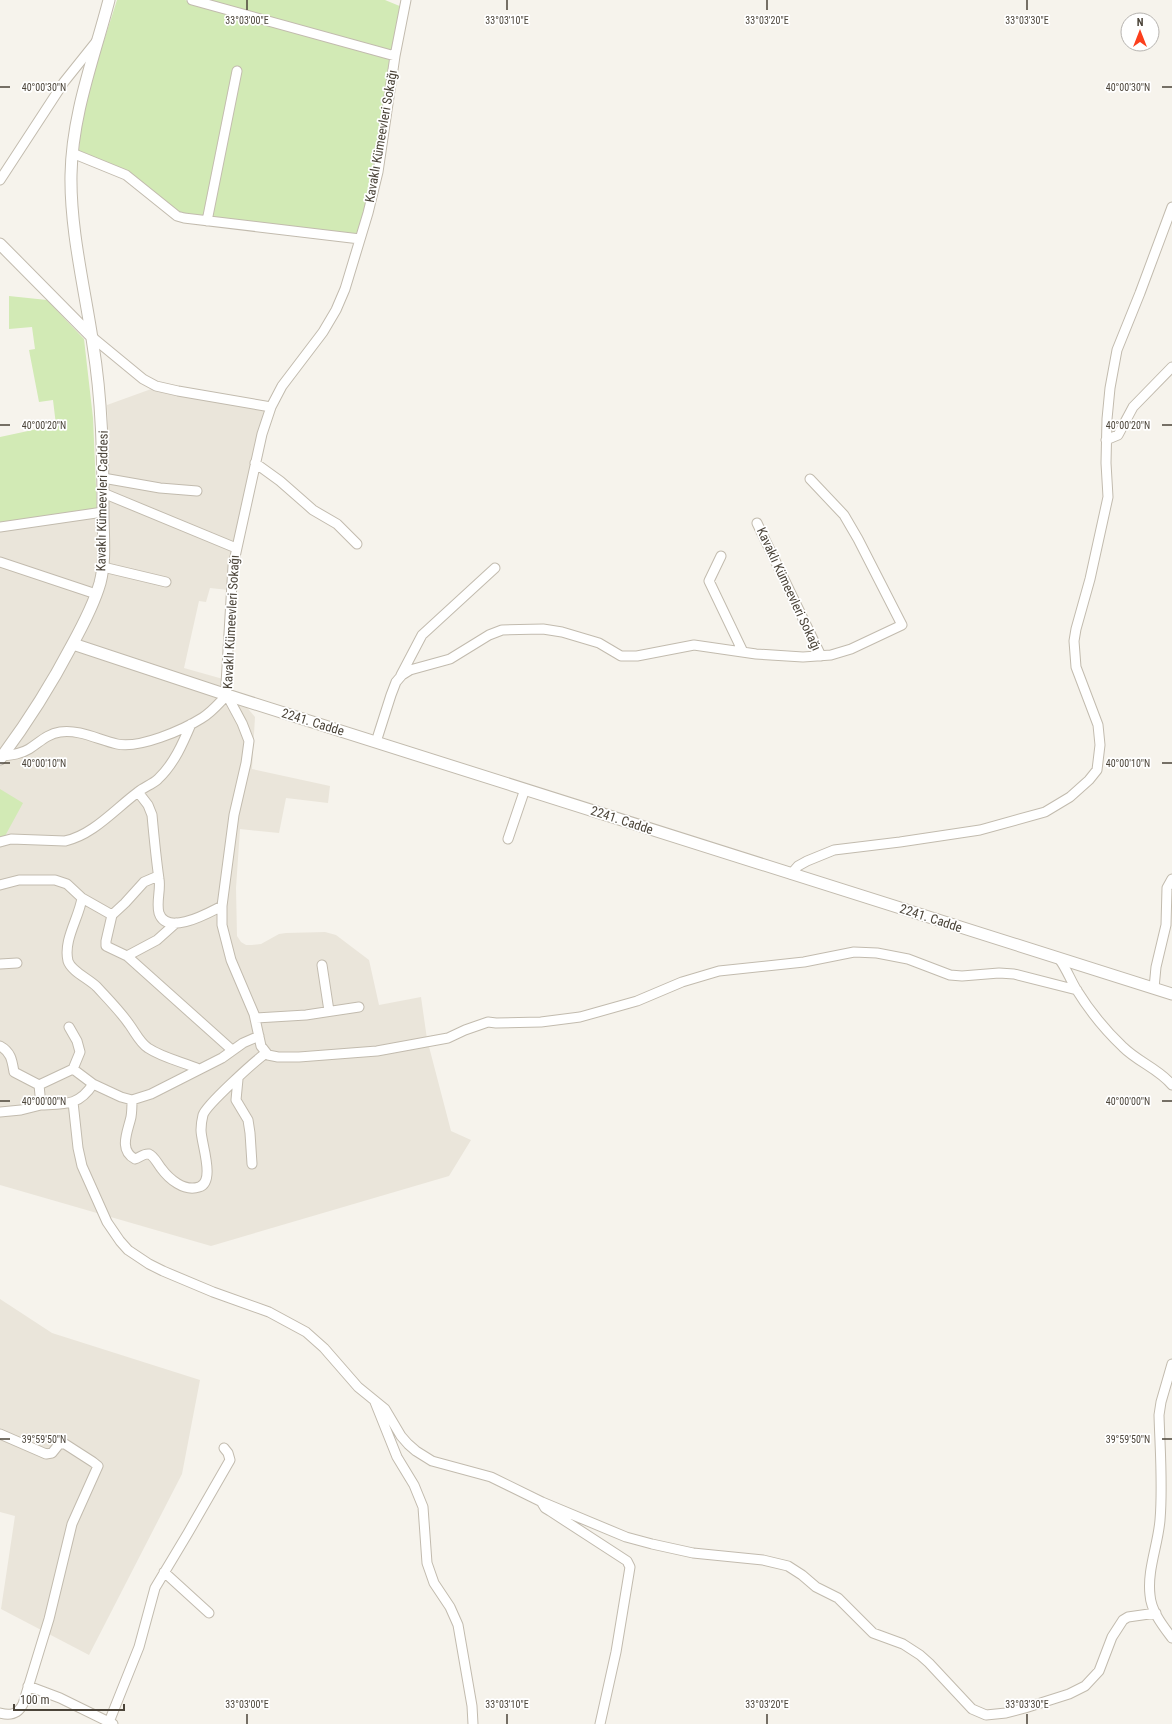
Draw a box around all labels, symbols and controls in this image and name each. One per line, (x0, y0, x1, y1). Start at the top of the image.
north arrow (1120, 12, 1160, 52)
text: 33°03'00"E (225, 15, 269, 26)
text: 33°03'10"E (485, 15, 529, 26)
text: 33°03'20"E (745, 15, 789, 26)
text: 33°03'30"E (1005, 15, 1049, 26)
text: N (1137, 16, 1144, 29)
street label: Kavaklı Kümeevleri Sokağı (362, 69, 400, 203)
text: 40°00'30"N (22, 82, 66, 93)
text: 40°00'30"N (1106, 82, 1150, 93)
text: 40°00'20"N (22, 420, 66, 431)
text: 40°00'20"N (1106, 420, 1150, 431)
street label: Kavaklı Kümeevleri Caddesi (93, 430, 111, 572)
street label: Kavaklı Kümeevleri Sokağı (754, 525, 824, 653)
street label: Kavaklı Kümeevleri Sokağı (220, 555, 242, 689)
street label: 2241. Cadde (280, 705, 346, 739)
text: 40°00'10"N (22, 758, 66, 769)
text: 40°00'10"N (1106, 758, 1150, 769)
street label: 2241. Cadde (589, 803, 655, 837)
street label: 2241. Cadde (898, 901, 964, 935)
text: 40°00'00"N (22, 1096, 66, 1107)
text: 40°00'00"N (1106, 1096, 1150, 1107)
text: 39°59'50"N (22, 1434, 66, 1445)
text: 39°59'50"N (1106, 1434, 1150, 1445)
scale bar (14, 1686, 124, 1712)
text: 100 m (20, 1693, 50, 1707)
text: 33°03'00"E (225, 1699, 269, 1710)
text: 33°03'10"E (485, 1699, 529, 1710)
text: 33°03'20"E (745, 1699, 789, 1710)
text: 33°03'30"E (1005, 1699, 1049, 1710)

